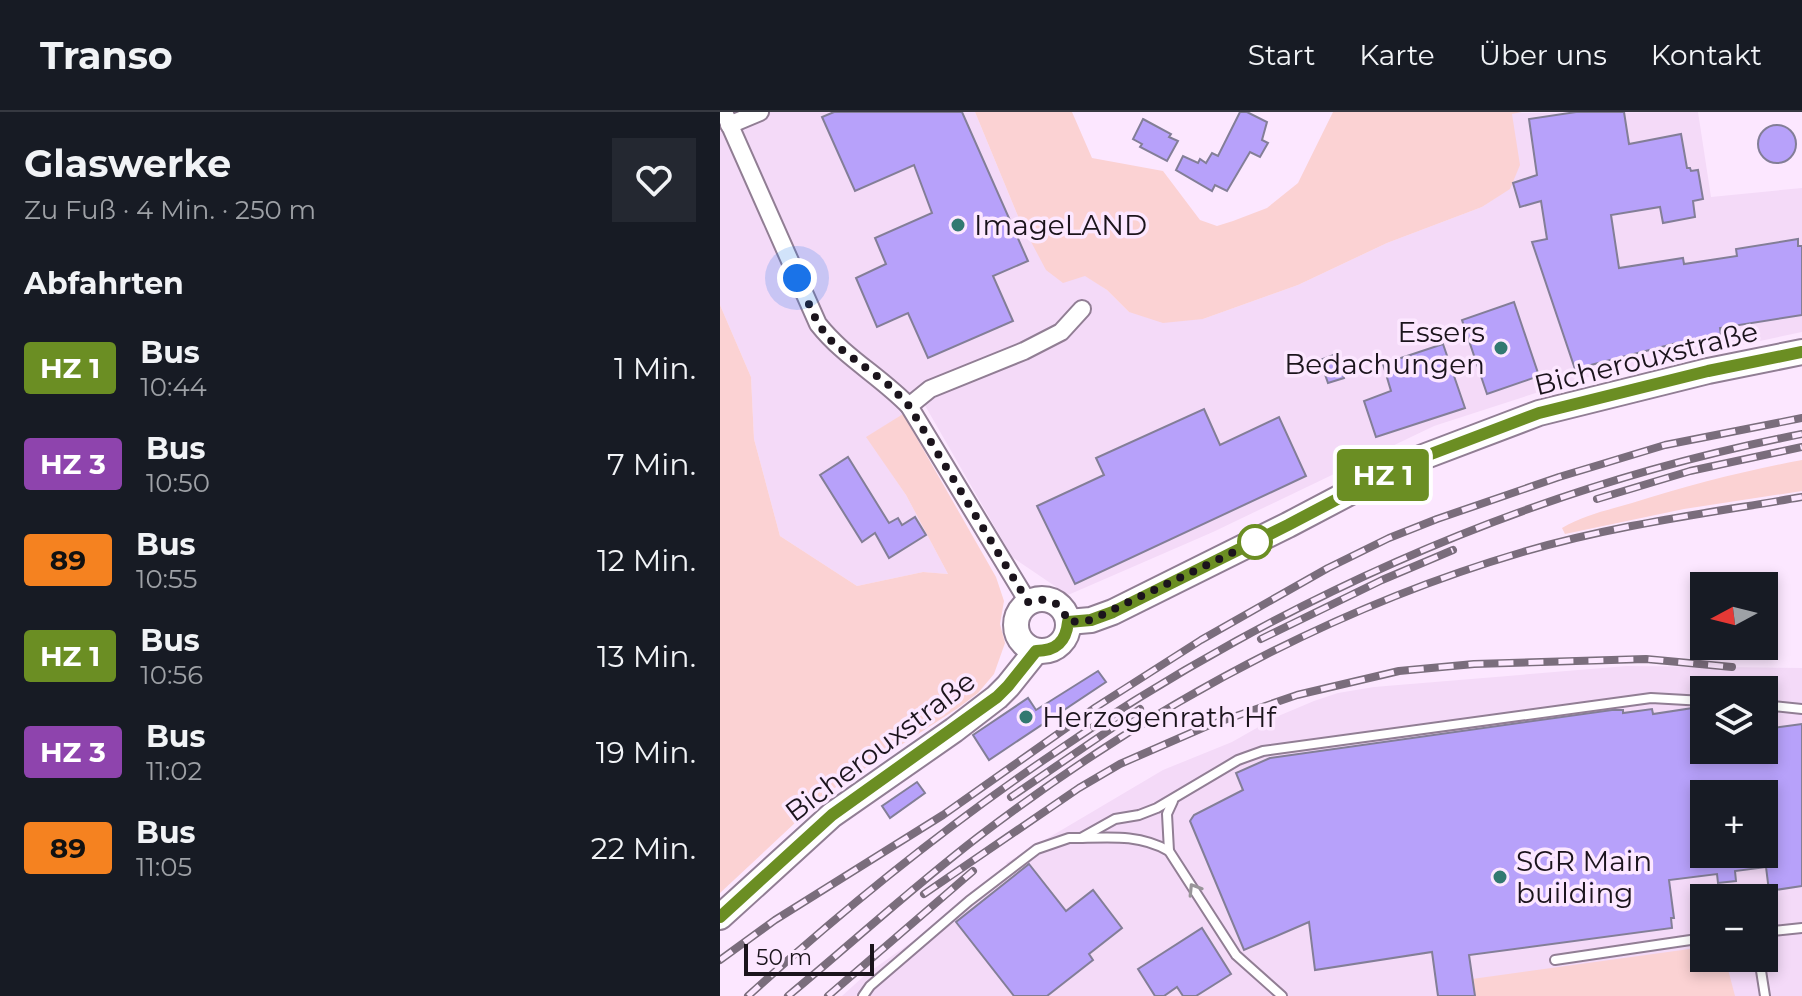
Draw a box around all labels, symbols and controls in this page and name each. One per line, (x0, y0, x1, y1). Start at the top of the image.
text: Transo (40, 32, 173, 79)
text: Start (1248, 38, 1315, 72)
text: Karte (1359, 38, 1435, 72)
text: Über uns (1479, 38, 1607, 72)
text: Kontakt (1651, 38, 1762, 72)
button: heart (612, 138, 696, 222)
text: Glaswerke (24, 140, 231, 187)
text: Zu Fuß · 4 Min. · 250 m (24, 194, 316, 226)
place label: ImageLAND (974, 208, 1147, 242)
marker: ImageLAND (949, 216, 967, 234)
your location (777, 258, 817, 298)
text: Abfahrten (24, 265, 184, 302)
street label: Bicherouxstraße (1531, 314, 1761, 402)
place label: Essers Bedachungen (1284, 315, 1485, 381)
text: Bus (140, 334, 200, 371)
marker: Essers Bedachungen (1492, 339, 1510, 357)
text: 1 Min. (614, 350, 696, 387)
text: HZ 1 (40, 351, 100, 385)
text: 10:44 (140, 371, 207, 403)
text: Bus (146, 430, 205, 467)
text: 7 Min. (607, 446, 696, 483)
text: HZ 3 (40, 447, 106, 481)
line badge: HZ 1 (1327, 449, 1439, 501)
text: HZ 1 (1353, 458, 1413, 492)
text: 10:50 (146, 467, 210, 499)
unlabelled marker (1238, 525, 1272, 559)
text: Bus (136, 526, 196, 563)
text: 12 Min. (597, 542, 696, 579)
text: 89 (50, 543, 86, 577)
text: 10:55 (136, 563, 197, 595)
north arrow (1690, 572, 1778, 660)
map controls (1690, 572, 1778, 972)
text: Bus (140, 622, 200, 659)
text: 13 Min. (597, 638, 696, 675)
text: HZ 1 (40, 639, 100, 673)
text: 10:56 (140, 659, 203, 691)
street label: Bicherouxstraße (778, 663, 982, 829)
button: layers (1690, 676, 1778, 764)
place label: Herzogenrath Hf (1042, 700, 1278, 734)
marker: Herzogenrath Hf (1017, 708, 1035, 726)
text: Bus (146, 718, 205, 755)
text: 19 Min. (596, 734, 696, 771)
text: HZ 3 (40, 735, 106, 769)
text: 11:02 (146, 755, 202, 787)
button: + (1690, 780, 1778, 868)
text: Bus (136, 814, 196, 851)
text: 22 Min. (591, 830, 696, 867)
text: 89 (50, 831, 86, 865)
place label: SGR Main building (1516, 844, 1652, 910)
text: 11:05 (136, 851, 192, 883)
marker: SGR Main building (1491, 868, 1509, 886)
one-way arrow (1189, 883, 1204, 898)
button: − (1690, 884, 1778, 972)
scale bar (744, 940, 874, 976)
text: 50 m (756, 944, 812, 971)

